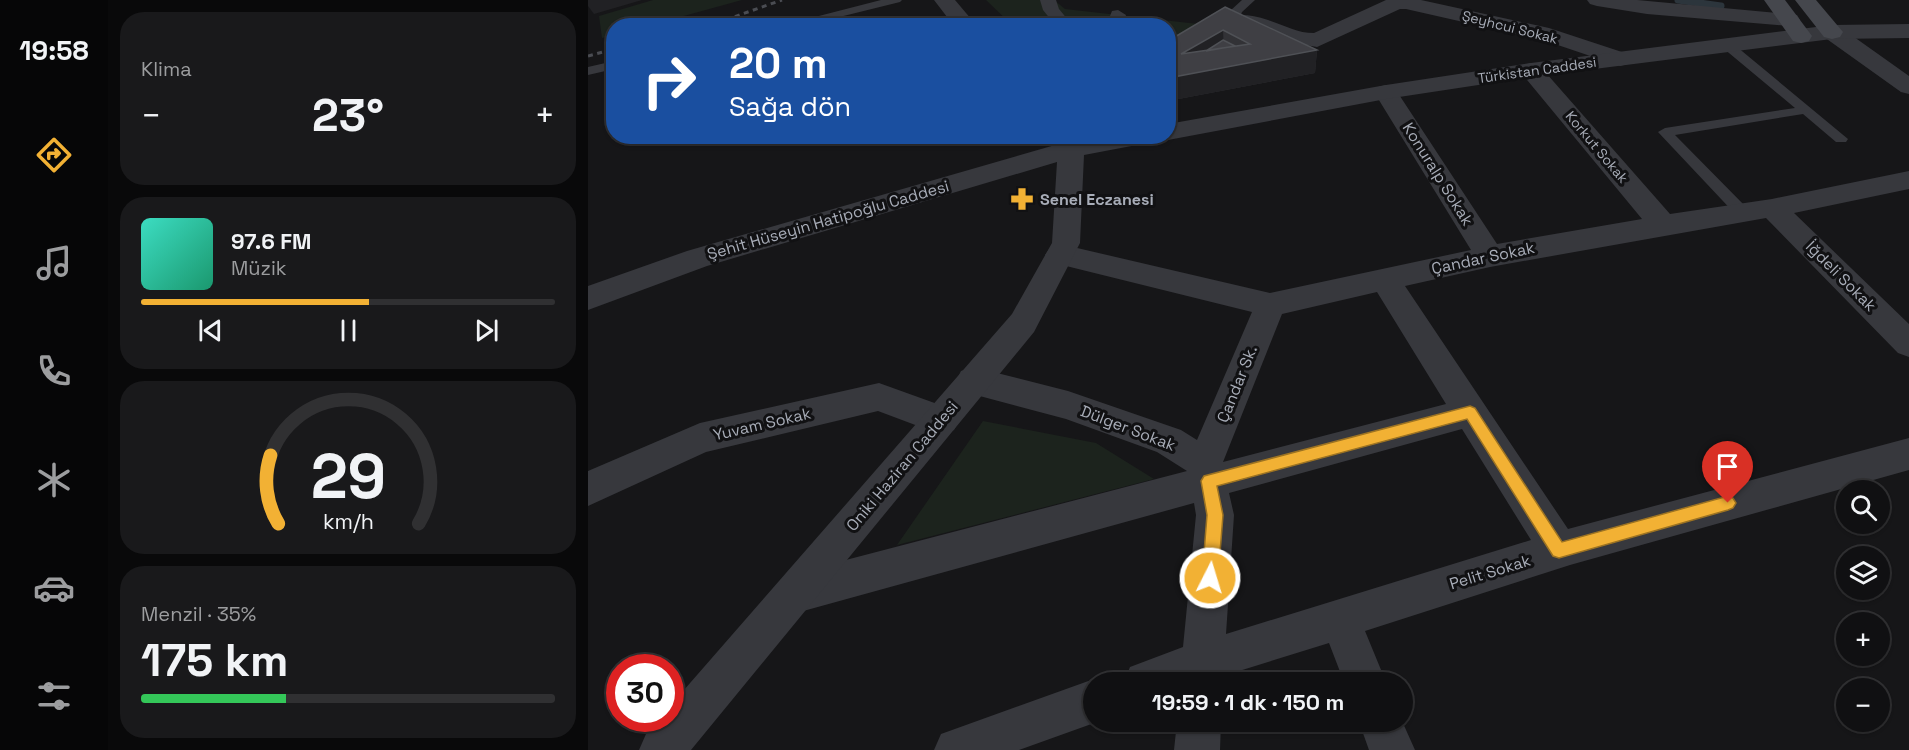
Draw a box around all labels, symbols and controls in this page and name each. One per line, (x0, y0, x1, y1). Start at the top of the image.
street label: Şeyhcui Sokak (1460, 6, 1560, 48)
text: 19:58 (19, 33, 89, 68)
text: 20 m (729, 37, 828, 90)
icon: right (630, 42, 708, 120)
street label: Türkistan Caddesi (1476, 53, 1598, 87)
text: Klima (141, 56, 192, 82)
text: 23° (312, 87, 384, 144)
text: Sağa dön (729, 89, 851, 124)
text: − (141, 95, 161, 137)
text: + (535, 95, 555, 137)
street label: Korkut Sokak (1562, 107, 1633, 187)
street label: Konuralp Sokak (1398, 118, 1478, 230)
icon: directions (33, 134, 75, 176)
street label: Şehit Hüseyin Hatipoğlu Caddesi (705, 175, 951, 265)
pharmacy icon: Senel Eczanesi (1009, 186, 1035, 212)
place label: Senel Eczanesi (1040, 189, 1154, 210)
text: 97.6 FM (231, 227, 312, 255)
street label: İğdeli Sokak (1801, 236, 1881, 316)
street label: Çandar Sokak (1430, 237, 1537, 279)
icon: music (33, 242, 75, 284)
text: Müzik (231, 255, 287, 281)
icon: previous (194, 314, 227, 347)
icon: pause (332, 314, 365, 347)
icon: next (470, 314, 503, 347)
street label: Çandar Sk. (1212, 342, 1262, 426)
icon: phone (33, 350, 75, 392)
street label: Oniki Haziran Caddesi (841, 397, 963, 535)
street label: Dülger Sokak (1077, 400, 1179, 456)
street label: Yuvam Sokak (711, 402, 813, 445)
text: 29 (310, 437, 386, 516)
pin (1702, 441, 1753, 503)
icon: arrive (1711, 450, 1744, 483)
icon: climate (33, 459, 75, 501)
map controls (1836, 480, 1890, 732)
button: search (1836, 480, 1890, 534)
text: km/h (322, 509, 374, 536)
position arrow (1178, 546, 1242, 610)
button: layers (1836, 546, 1890, 600)
street label: Pelit Sokak (1447, 550, 1534, 594)
icon: car (33, 567, 75, 609)
text: Menzil · 35% (141, 601, 256, 627)
button: + (1836, 612, 1890, 666)
text: 175 km (141, 632, 289, 689)
speed limit sign: 30 (606, 654, 684, 732)
icon: filters (33, 675, 75, 717)
button: − (1836, 678, 1890, 732)
text: 19:59 · 1 dk · 150 m (1152, 688, 1344, 716)

